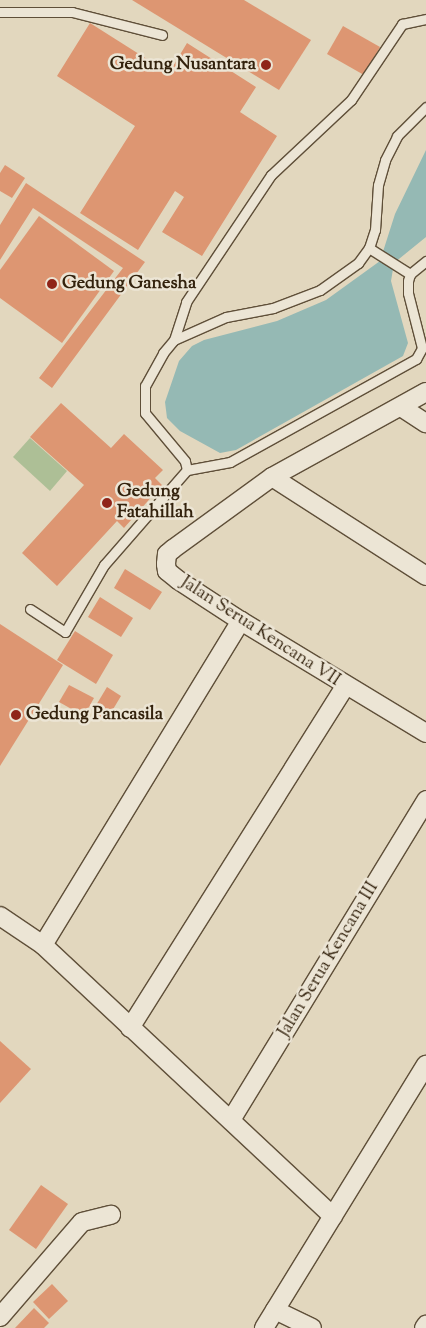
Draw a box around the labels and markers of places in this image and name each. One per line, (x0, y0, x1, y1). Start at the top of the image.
place label: Gedung Nusantara (110, 54, 256, 76)
marker: Gedung Nusantara (260, 59, 272, 71)
place label: Gedung Ganesha (62, 273, 196, 295)
marker: Gedung Ganesha (46, 278, 58, 290)
place label: Gedung Fatahillah (117, 482, 194, 524)
marker: Gedung Fatahillah (101, 497, 113, 509)
place label: Gedung Pancasila (26, 704, 163, 726)
marker: Gedung Pancasila (10, 709, 22, 721)

